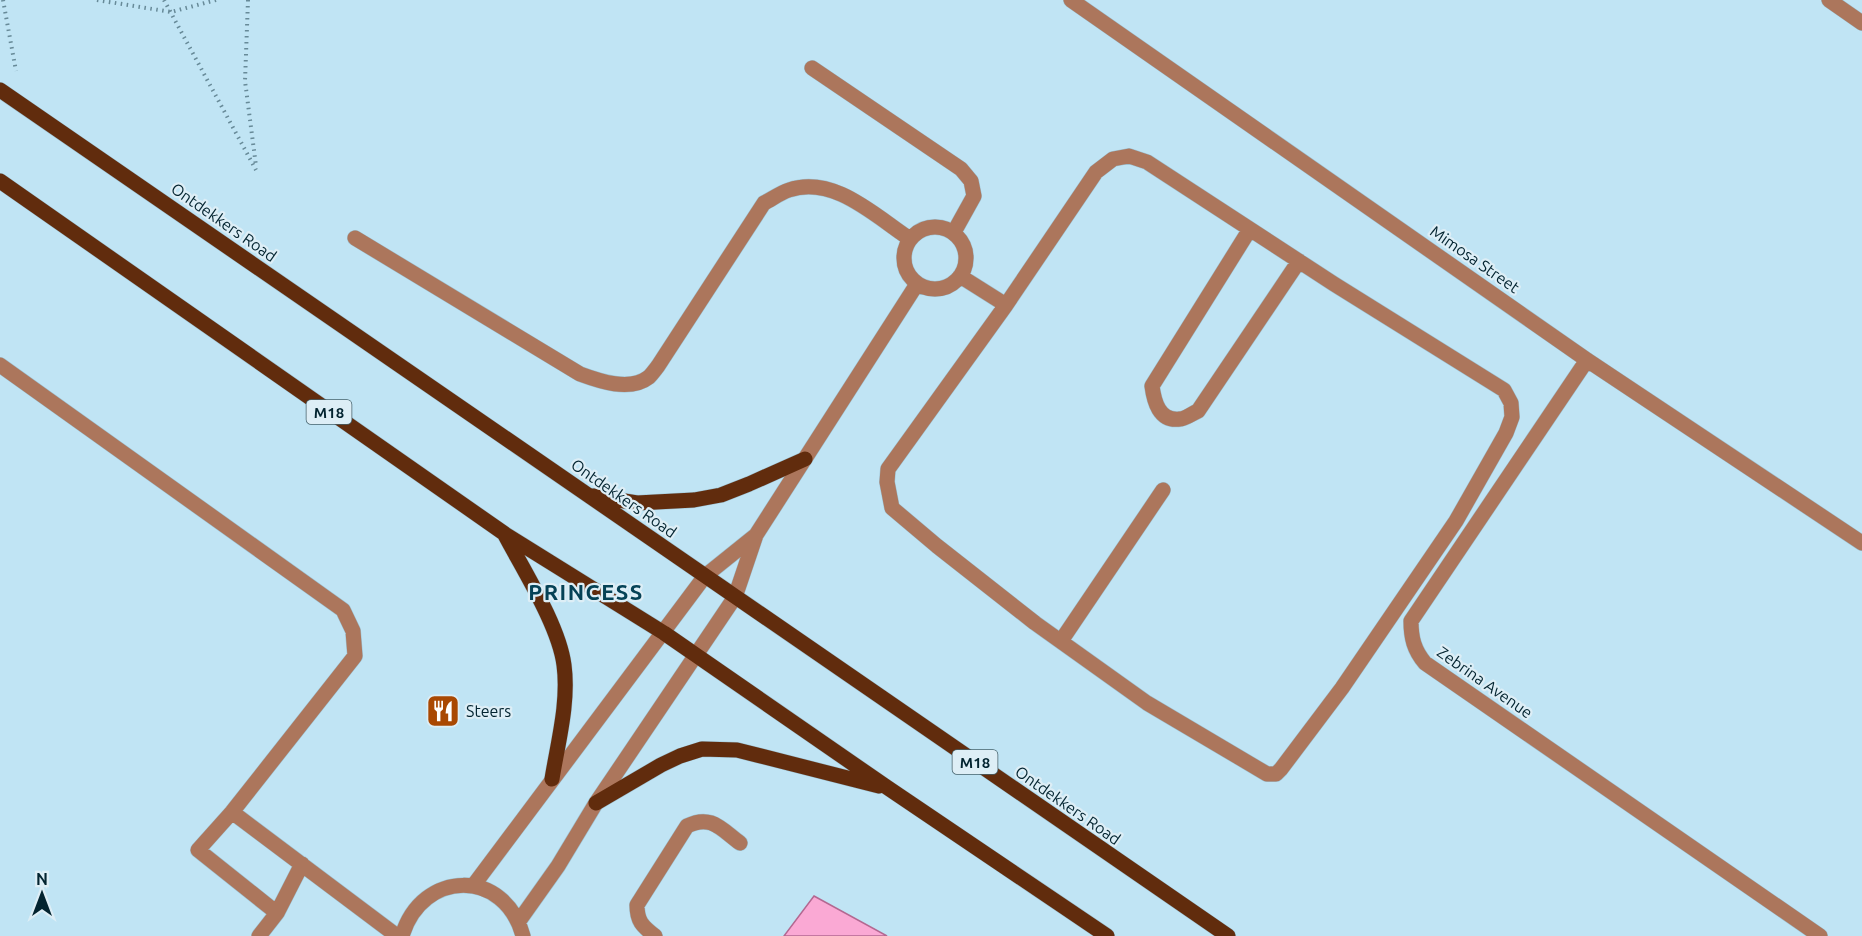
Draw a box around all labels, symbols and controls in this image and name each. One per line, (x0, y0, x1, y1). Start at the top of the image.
street label: Ontdekkers Road (168, 179, 280, 265)
street label: Mimosa Street (1427, 222, 1524, 297)
road number: M18 (306, 400, 352, 424)
street label: Ontdekkers Road (568, 455, 680, 541)
district label: PRINCESS (528, 579, 644, 604)
street label: Zebrina Avenue (1434, 642, 1536, 722)
restaurant icon: Steers (425, 693, 461, 729)
place label: Steers (466, 702, 511, 720)
road number: M18 (952, 750, 998, 774)
street label: Ontdekkers Road (1012, 762, 1124, 848)
north arrow (12, 864, 72, 924)
text: N (36, 870, 48, 888)

